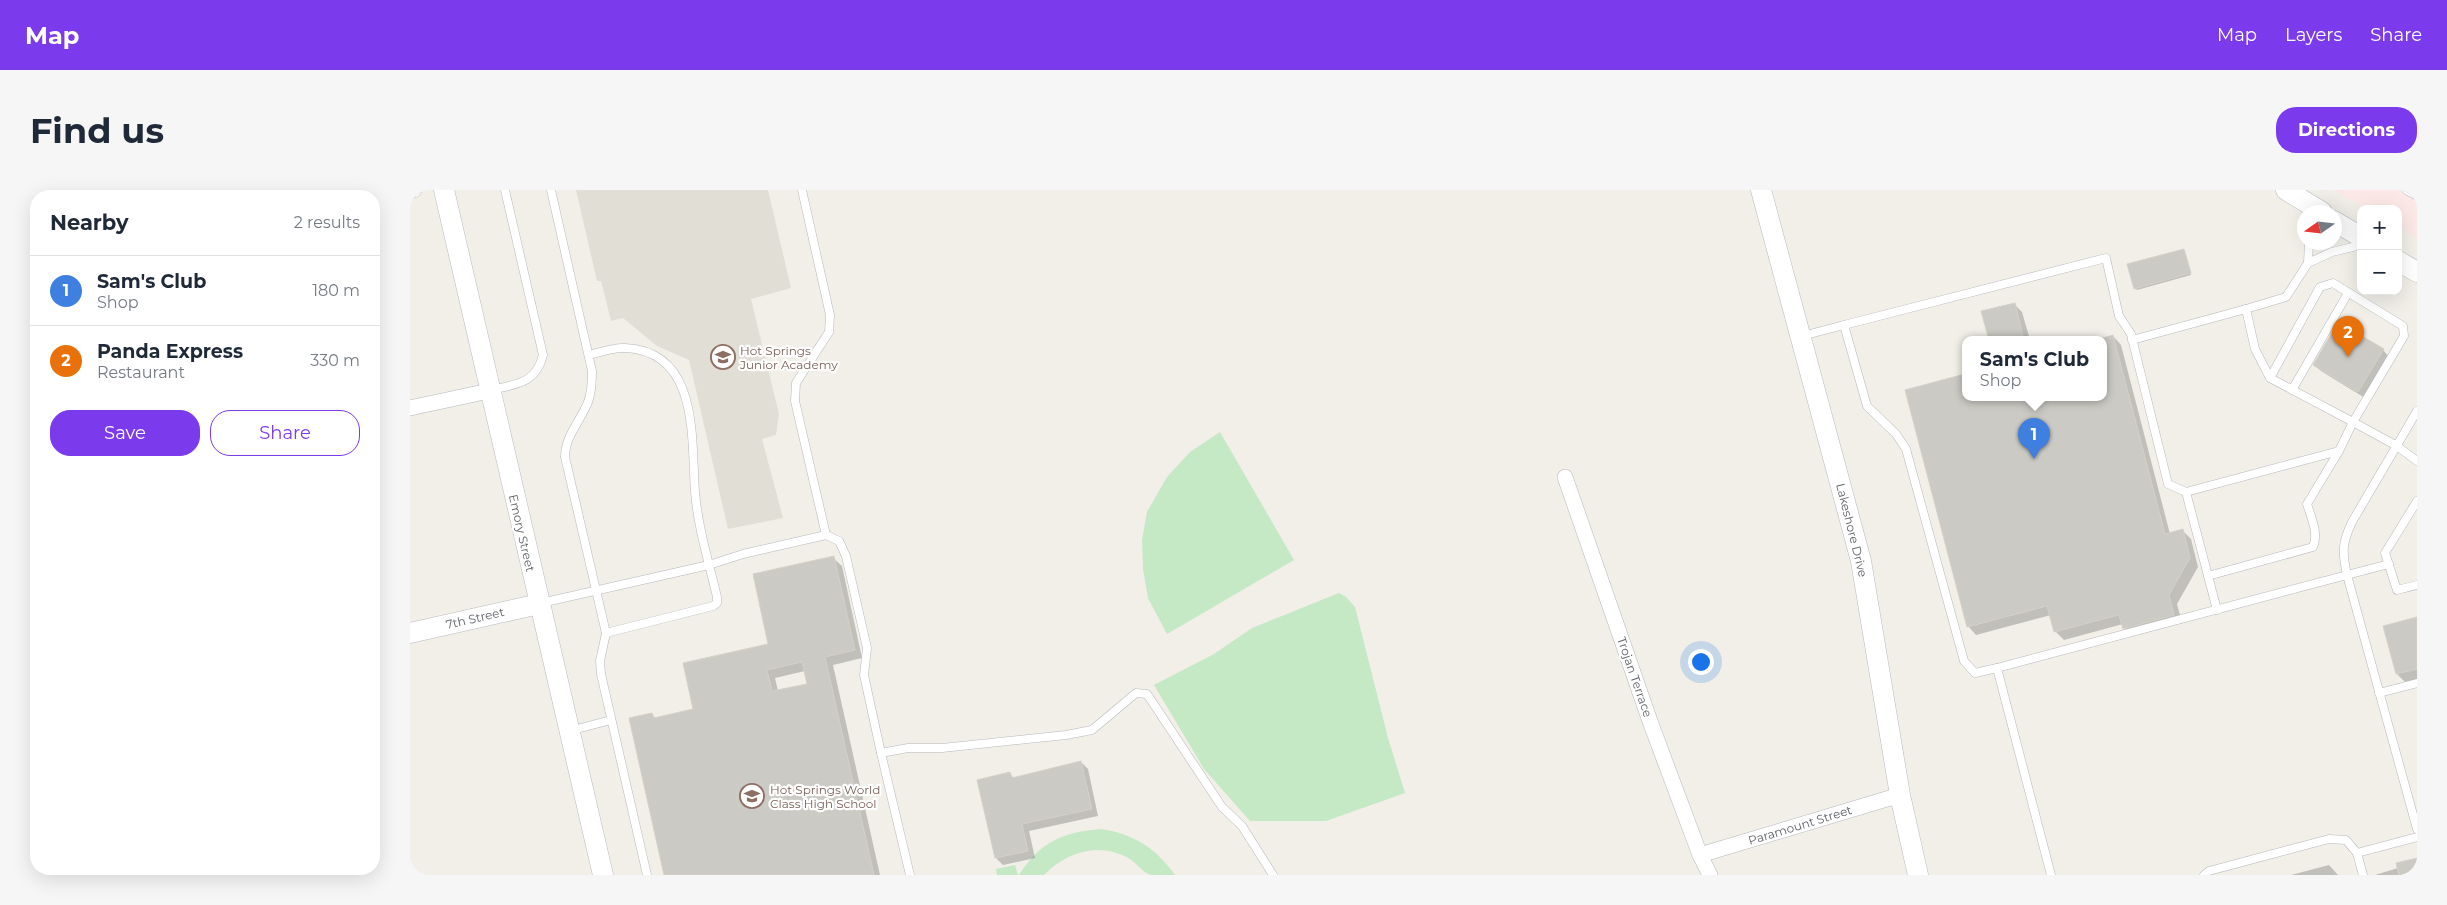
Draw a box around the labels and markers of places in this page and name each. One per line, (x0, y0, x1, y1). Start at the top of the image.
pin: 2 (2332, 316, 2364, 357)
place label: Hot Springs Junior Academy (739, 343, 838, 372)
school or university icon: Hot Springs Junior Academy (710, 344, 736, 370)
pin: 1 (2018, 418, 2050, 459)
place label: Hot Springs World Class High School (770, 782, 880, 811)
school or university icon: Hot Springs World Class High School (739, 783, 765, 809)

